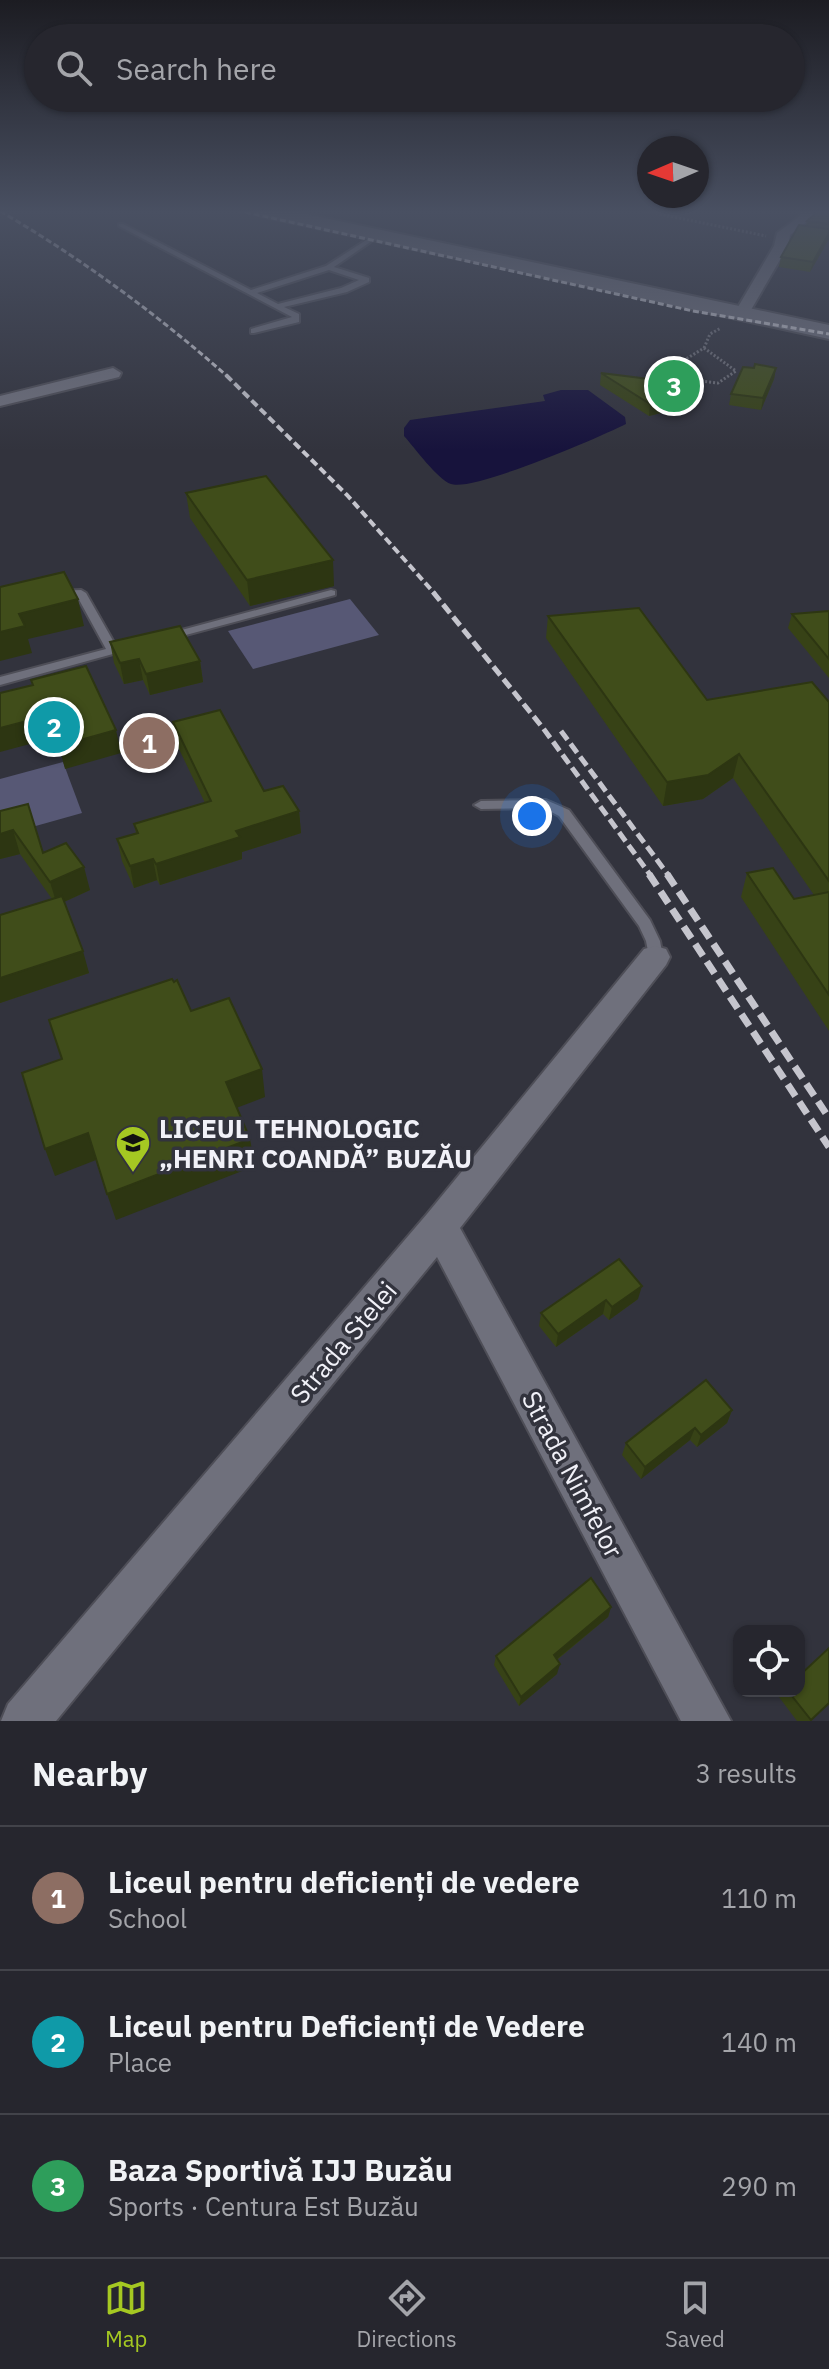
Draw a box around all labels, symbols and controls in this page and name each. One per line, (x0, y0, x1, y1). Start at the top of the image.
search box (24, 24, 805, 112)
icon: search (52, 46, 96, 90)
text: Search here (116, 49, 277, 88)
north arrow (637, 136, 709, 208)
pin: 3 (648, 356, 700, 416)
pin: 2 (28, 697, 80, 757)
pin: 1 (123, 713, 175, 773)
your location (512, 796, 552, 836)
place label: LICEUL TEHNOLOGIC „HENRI COANDĂ” BUZĂU (159, 1111, 472, 1175)
school or university icon: LICEUL TEHNOLOGIC „HENRI COANDĂ” BUZĂU (114, 1124, 152, 1174)
street label: Strada Stelei (282, 1274, 404, 1410)
street label: Strada Nimfelor (515, 1385, 631, 1564)
map controls (733, 1625, 805, 1697)
button: locate (733, 1625, 805, 1697)
text: Nearby (32, 1751, 147, 1795)
text: 3 results (695, 1756, 797, 1790)
text: Liceul pentru deficienți de vedere (108, 1862, 580, 1901)
text: 1 (50, 1881, 66, 1915)
text: 110 m (721, 1881, 797, 1915)
text: School (108, 1901, 187, 1935)
text: Liceul pentru Deficienți de Vedere (108, 2006, 585, 2045)
text: 2 (50, 2025, 66, 2059)
text: 140 m (721, 2025, 797, 2059)
text: Place (108, 2045, 172, 2079)
text: Baza Sportivă IJJ Buzău (108, 2150, 453, 2189)
text: 3 (50, 2169, 66, 2203)
text: 290 m (721, 2169, 797, 2203)
text: Sports · Centura Est Buzău (108, 2189, 419, 2223)
tab: Map (104, 2276, 148, 2353)
tab: Directions (357, 2276, 457, 2353)
tab: Saved (665, 2276, 725, 2353)

